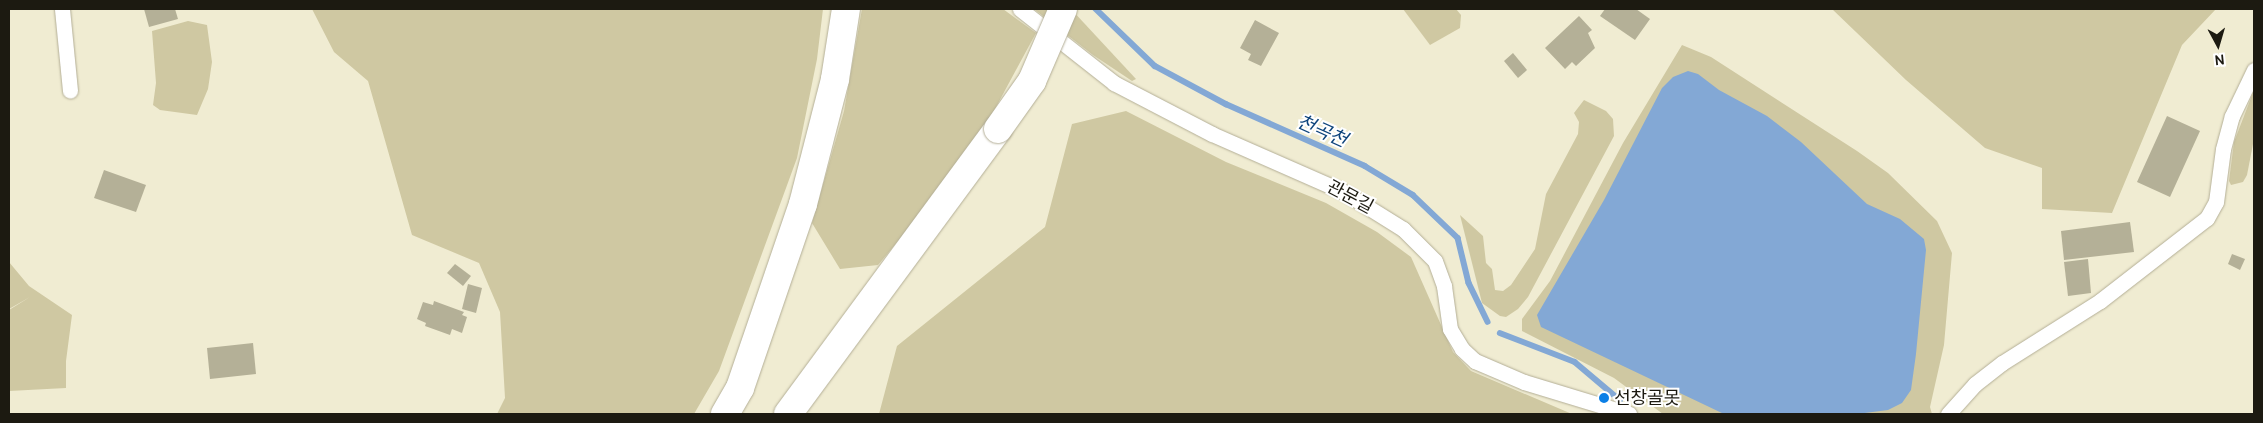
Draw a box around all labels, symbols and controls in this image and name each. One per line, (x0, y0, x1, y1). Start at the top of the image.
north arrow (2193, 20, 2243, 70)
text: N (2214, 50, 2225, 69)
water label: 천곡천 (1293, 110, 1351, 152)
street label: 관문길 (1323, 176, 1377, 218)
place label: 선창골못 (1614, 387, 1680, 409)
marker: 선창골못 (1598, 392, 1610, 404)

